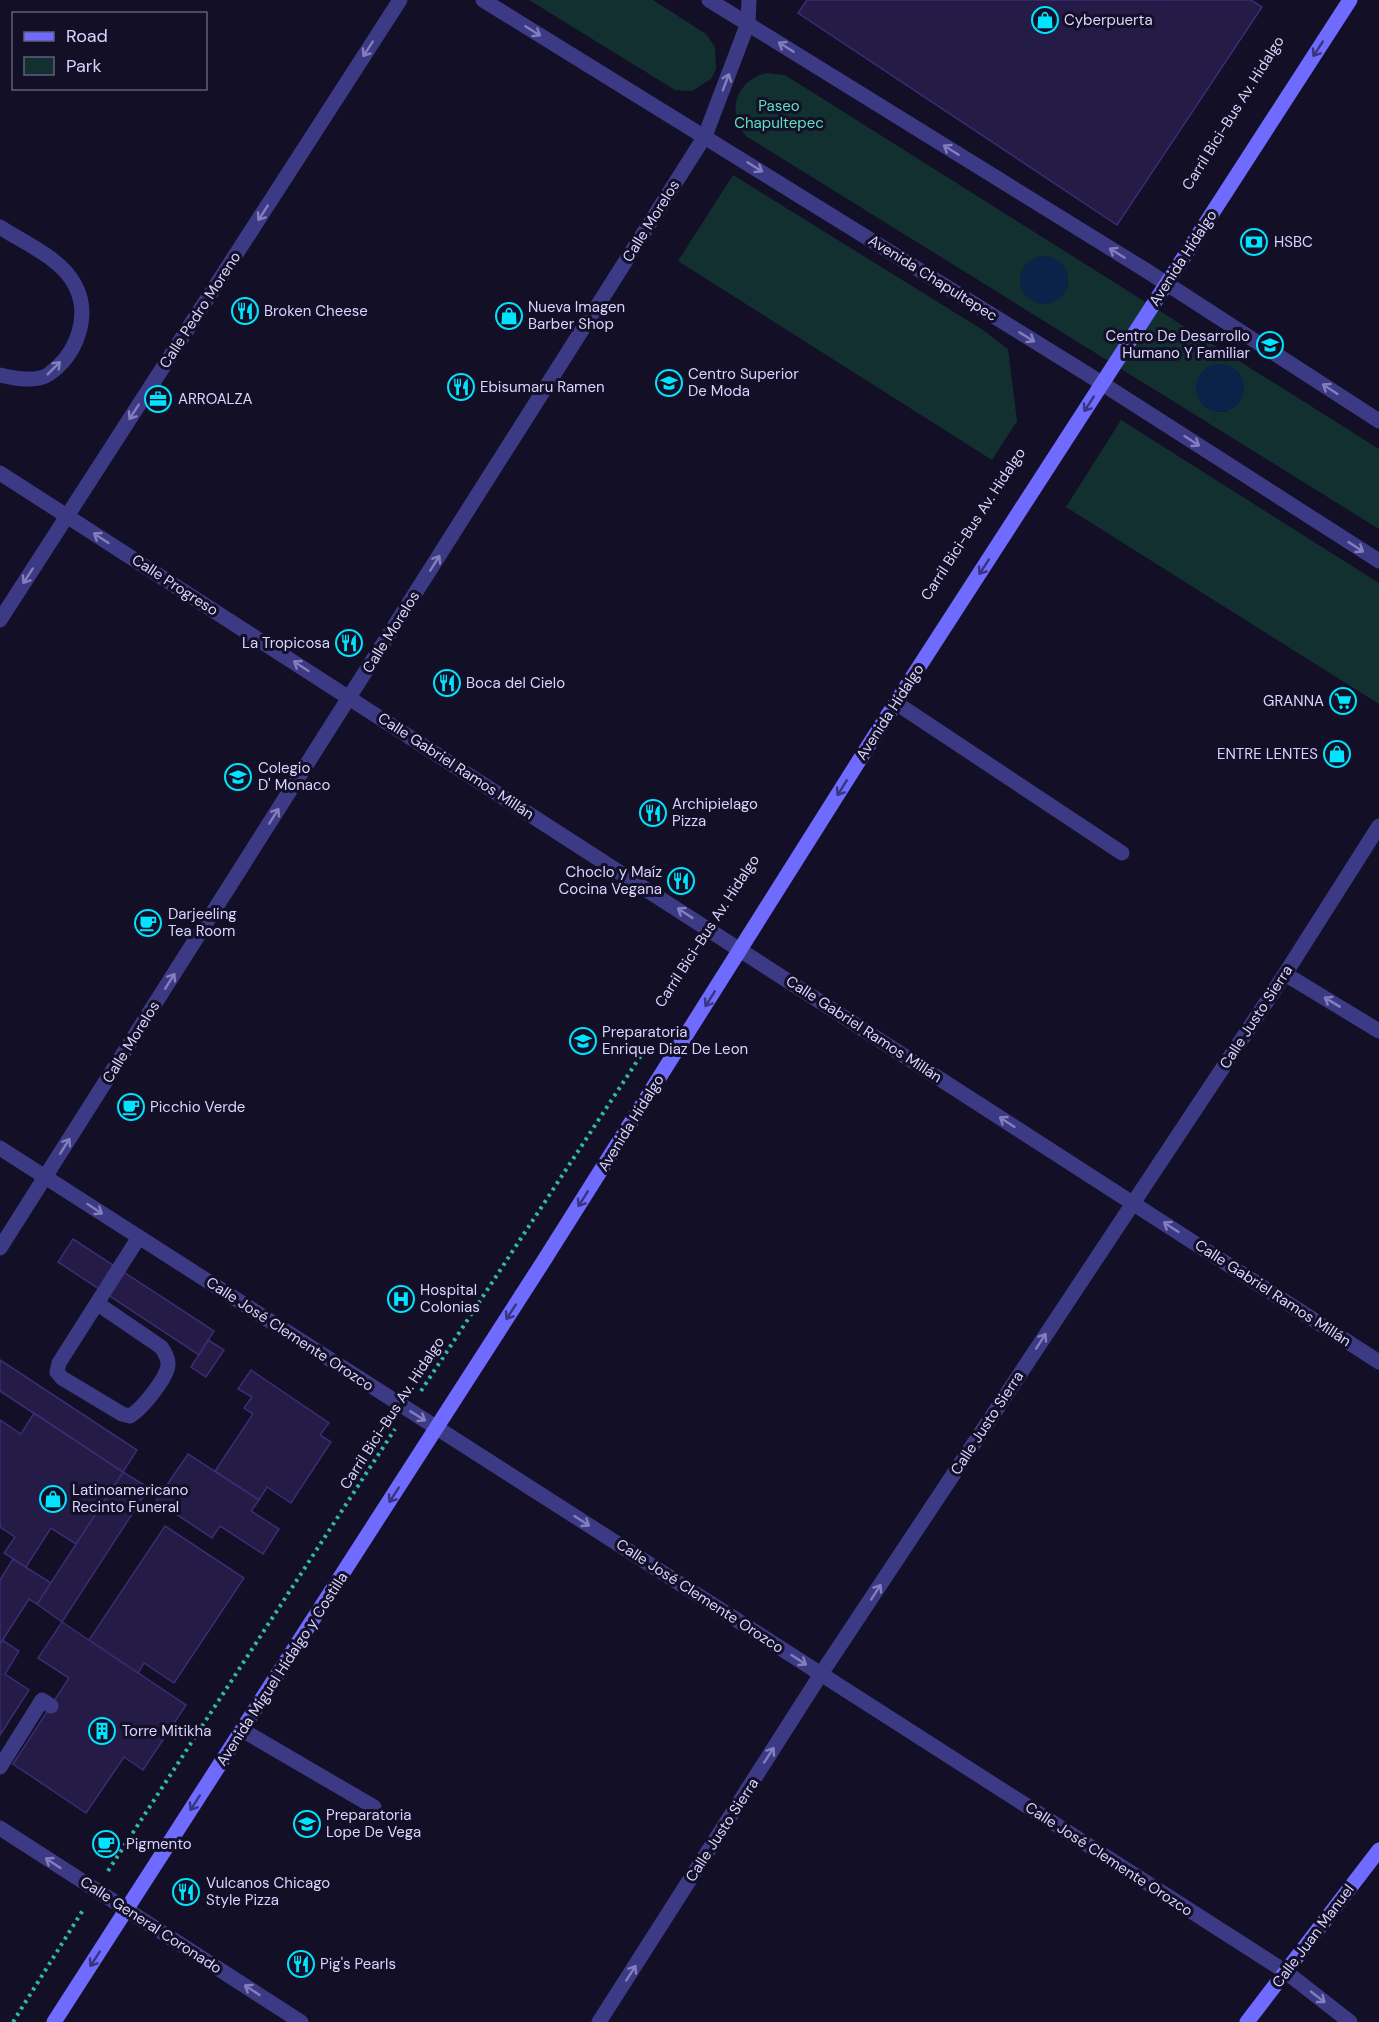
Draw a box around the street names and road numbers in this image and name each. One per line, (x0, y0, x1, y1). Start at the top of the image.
street label: Carril Bici-Bus Av. Hidalgo (1177, 32, 1289, 194)
street label: Calle Morelos (618, 176, 684, 266)
street label: Avenida Hidalgo (1144, 206, 1222, 310)
street label: Avenida Chapultepec (865, 230, 1001, 326)
street label: Calle Pedro Moreno (155, 248, 245, 372)
street label: Carril Bici-Bus Av. Hidalgo (916, 444, 1030, 604)
street label: Calle Progreso (128, 550, 222, 620)
street label: Calle Morelos (358, 587, 424, 677)
street label: Avenida Hidalgo (851, 660, 929, 764)
street label: Calle Gabriel Ramos Millán (374, 708, 538, 824)
street label: Carril Bici-Bus Av. Hidalgo (650, 851, 764, 1011)
street label: Calle Justo Sierra (1215, 961, 1297, 1073)
street label: Calle Gabriel Ramos Millán (782, 971, 946, 1087)
street label: Calle Morelos (98, 997, 164, 1087)
street label: Avenida Hidalgo (593, 1071, 669, 1175)
street label: Calle Gabriel Ramos Millán (1191, 1235, 1355, 1351)
street label: Calle José Clemente Orozco (202, 1272, 378, 1396)
street label: Carril Bici-Bus Av. Hidalgo (335, 1333, 449, 1493)
street label: Calle Justo Sierra (946, 1367, 1028, 1479)
street label: Calle José Clemente Orozco (612, 1534, 788, 1658)
street label: Avenida Miguel Hidalgo y Costilla (212, 1568, 352, 1770)
street label: Calle Justo Sierra (681, 1774, 763, 1886)
street label: Calle José Clemente Orozco (1021, 1797, 1197, 1921)
street label: Calle General Coronado (76, 1872, 226, 1978)
street label: Calle Juan Manuel (1267, 1880, 1359, 1992)

